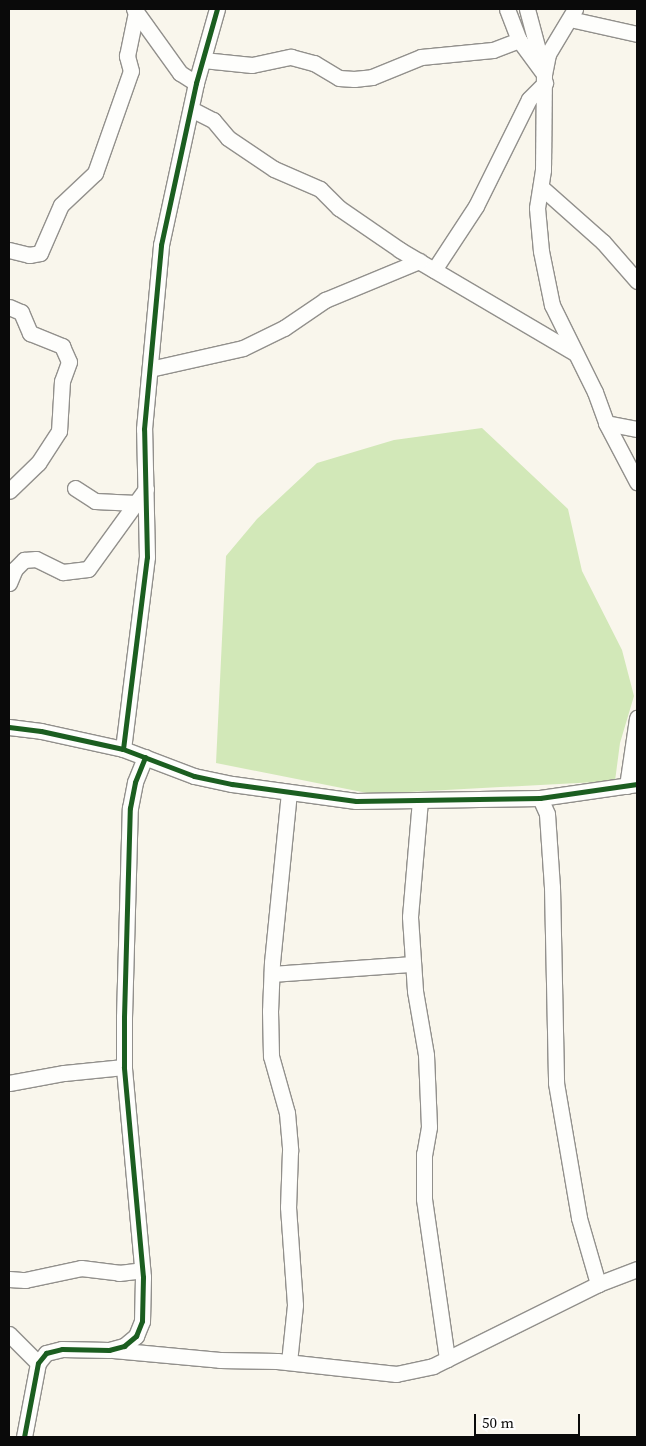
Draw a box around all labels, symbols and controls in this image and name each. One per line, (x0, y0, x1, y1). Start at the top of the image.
scale bar (476, 1404, 582, 1436)
text: 50 m (482, 1412, 514, 1433)

